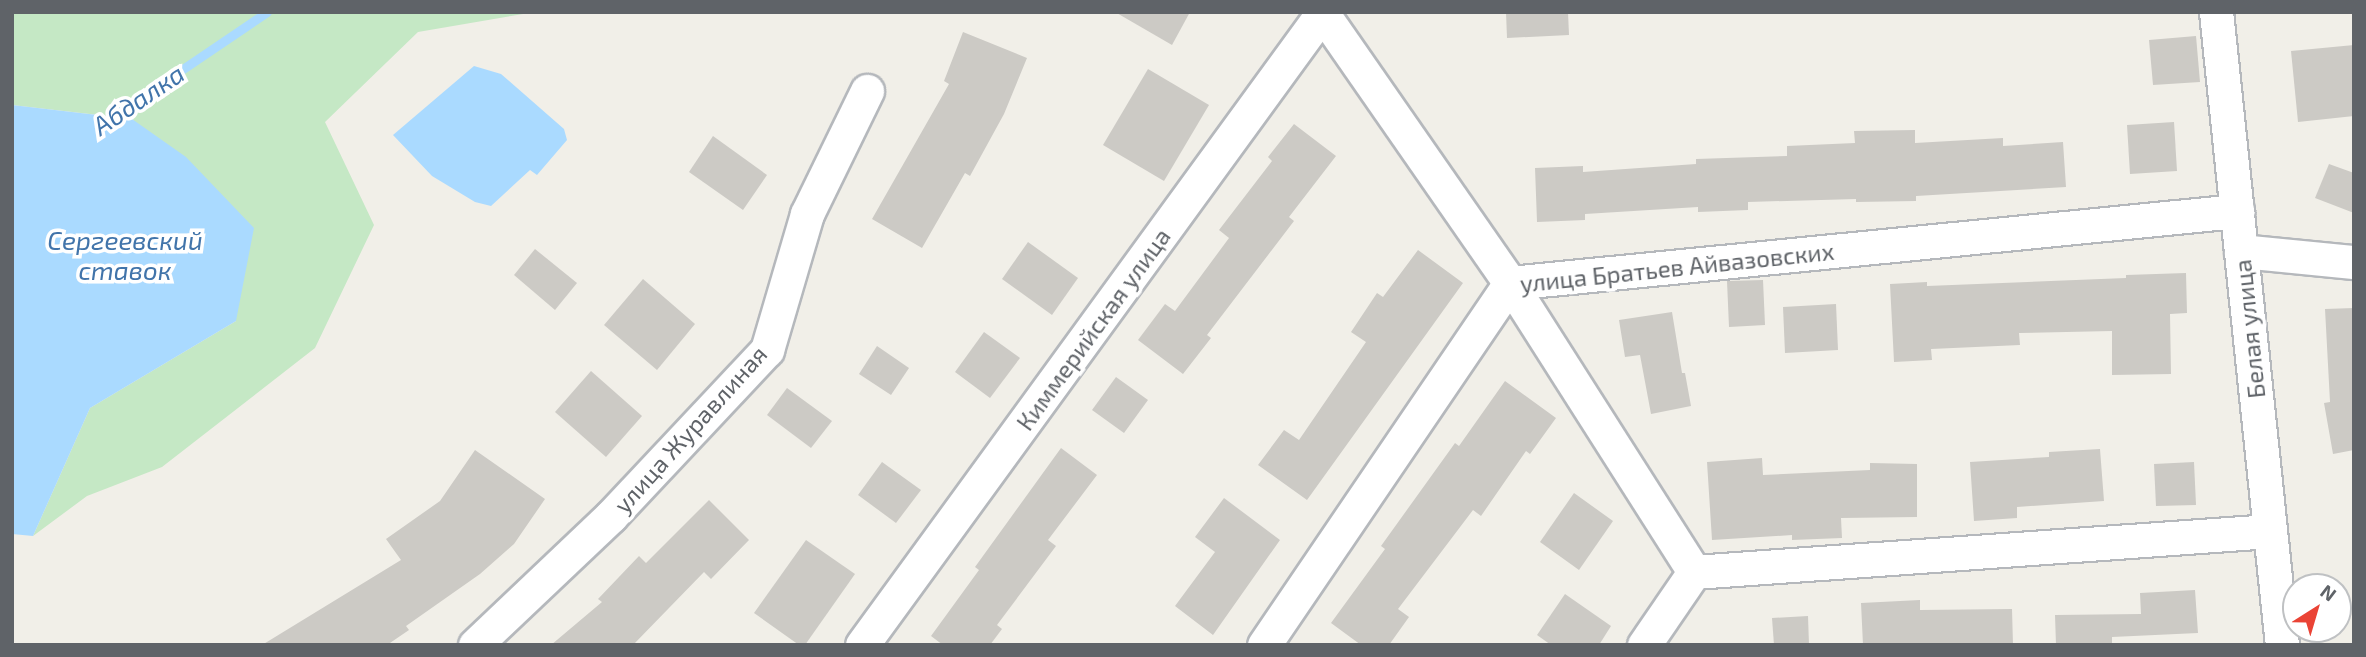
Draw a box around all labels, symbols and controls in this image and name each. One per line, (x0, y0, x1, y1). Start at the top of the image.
water label: Абдалка (86, 57, 190, 141)
street label: Киммерийская улица (1010, 222, 1176, 436)
water label: Сергеевский ставок (47, 224, 203, 286)
street label: улица Братьев Айвазовских (1519, 236, 1835, 298)
street label: Белая улица (2227, 258, 2271, 400)
street label: улица Журавлиная (607, 339, 773, 519)
north arrow (2282, 573, 2352, 643)
text: N (2316, 579, 2341, 606)

